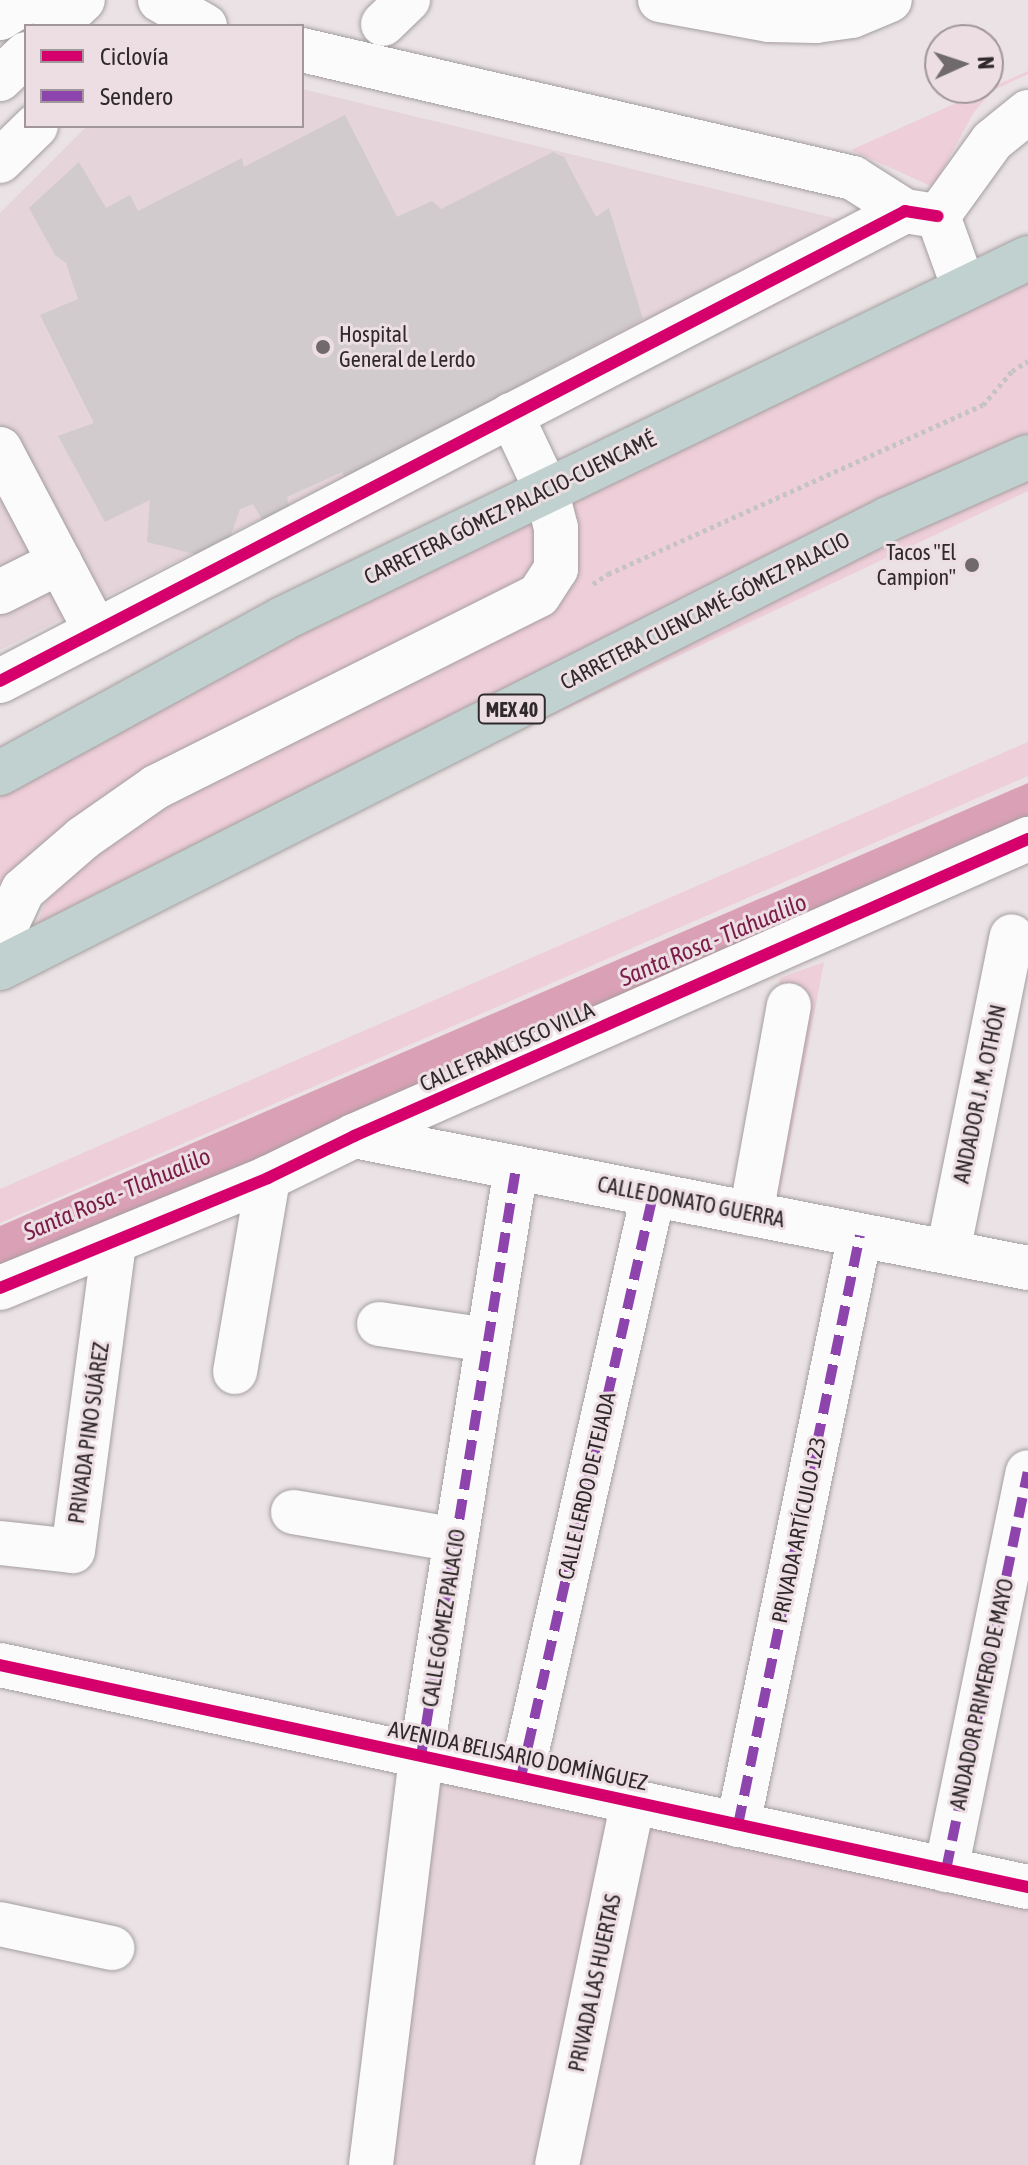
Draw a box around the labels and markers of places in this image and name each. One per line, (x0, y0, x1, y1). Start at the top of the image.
place label: Hospital General de Lerdo (339, 321, 476, 372)
marker: Hospital General de Lerdo (314, 338, 332, 356)
place label: Tacos "El Campion" (877, 539, 956, 590)
marker: Tacos "El Campion" (963, 556, 981, 574)

